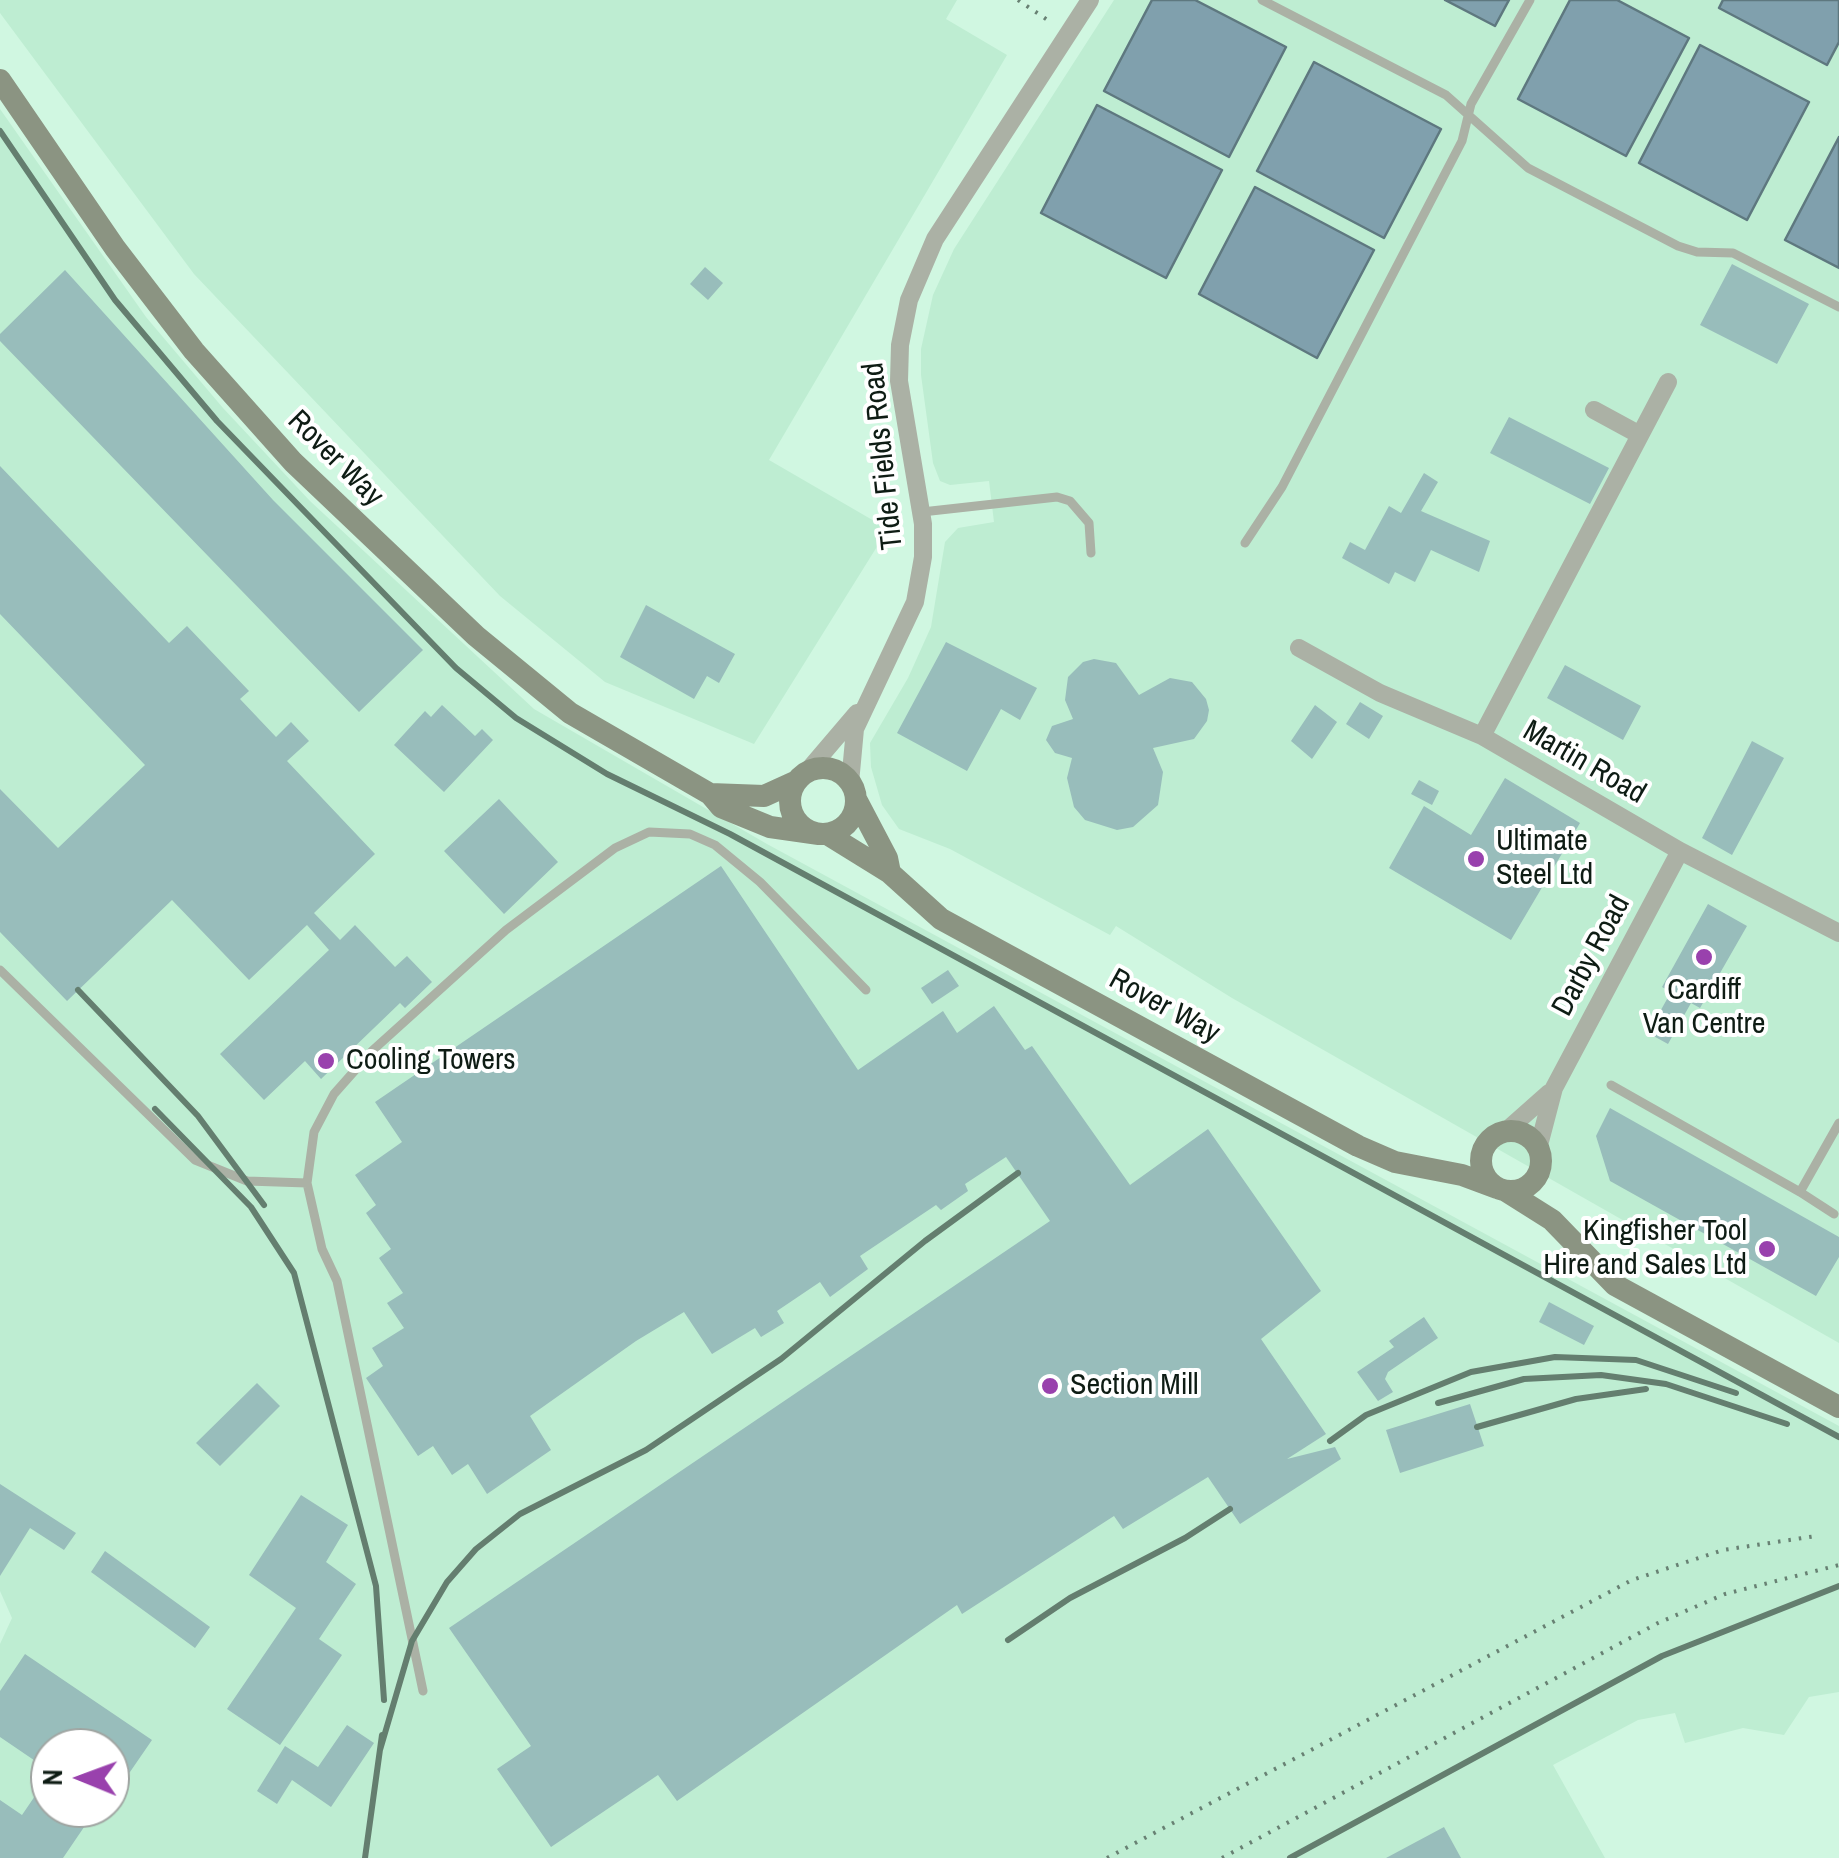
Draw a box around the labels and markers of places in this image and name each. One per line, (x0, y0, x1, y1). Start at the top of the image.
place label: Ultimate Steel Ltd (1496, 824, 1593, 894)
marker: Ultimate Steel Ltd (1465, 848, 1487, 870)
marker: Cardiff Van Centre (1693, 946, 1715, 968)
place label: Cardiff Van Centre (1643, 973, 1765, 1044)
place label: Cooling Towers (346, 1043, 516, 1079)
marker: Cooling Towers (315, 1050, 337, 1072)
place label: Kingfisher Tool Hire and Sales Ltd (1543, 1214, 1747, 1284)
marker: Kingfisher Tool Hire and Sales Ltd (1756, 1238, 1778, 1260)
place label: Section Mill (1070, 1368, 1199, 1404)
marker: Section Mill (1039, 1375, 1061, 1397)

